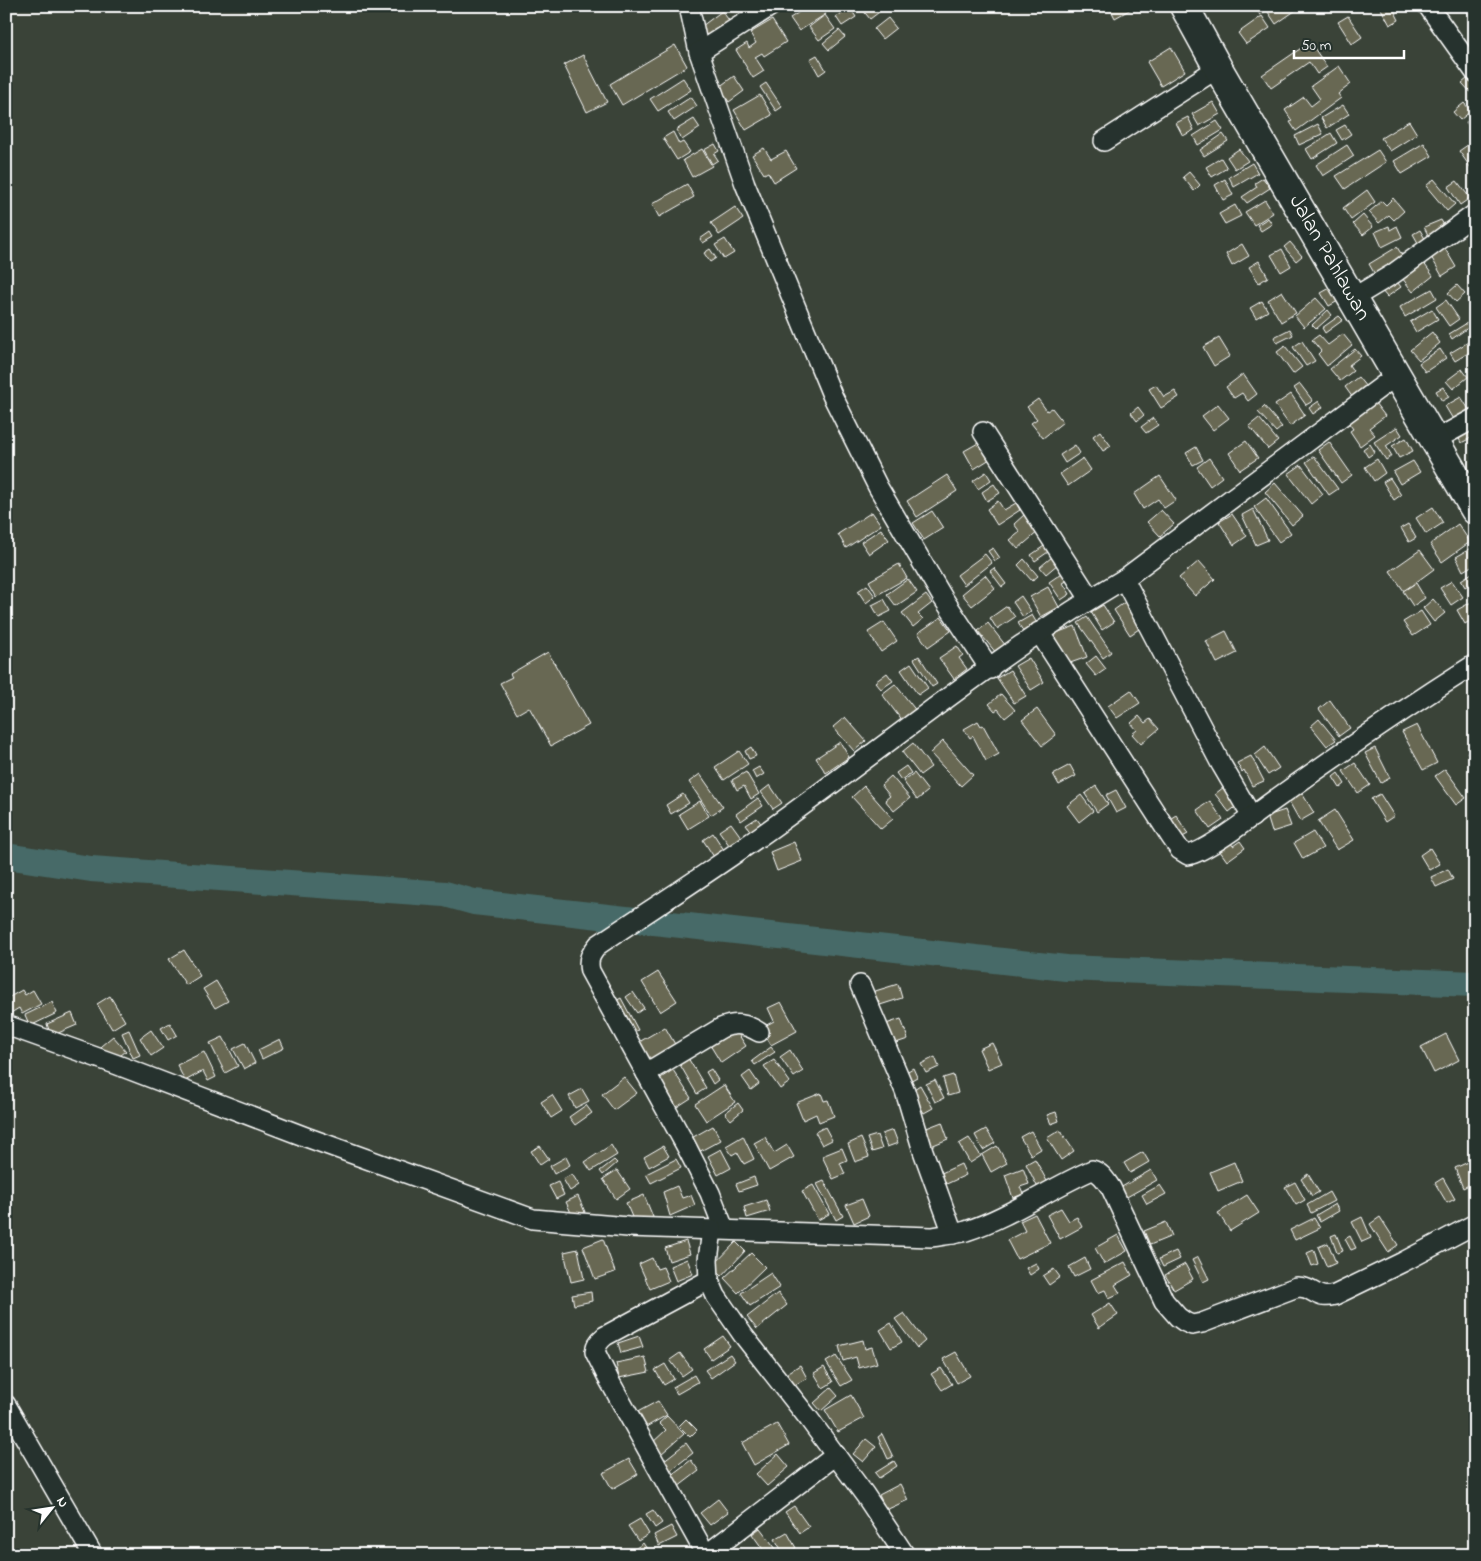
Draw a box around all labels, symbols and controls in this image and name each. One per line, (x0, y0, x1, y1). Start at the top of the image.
scale bar (1294, 28, 1404, 60)
text: 50 m (1301, 35, 1332, 57)
street label: Jalan Pahlawan (1280, 189, 1378, 327)
north arrow (28, 1484, 78, 1534)
text: N (51, 1493, 73, 1512)

